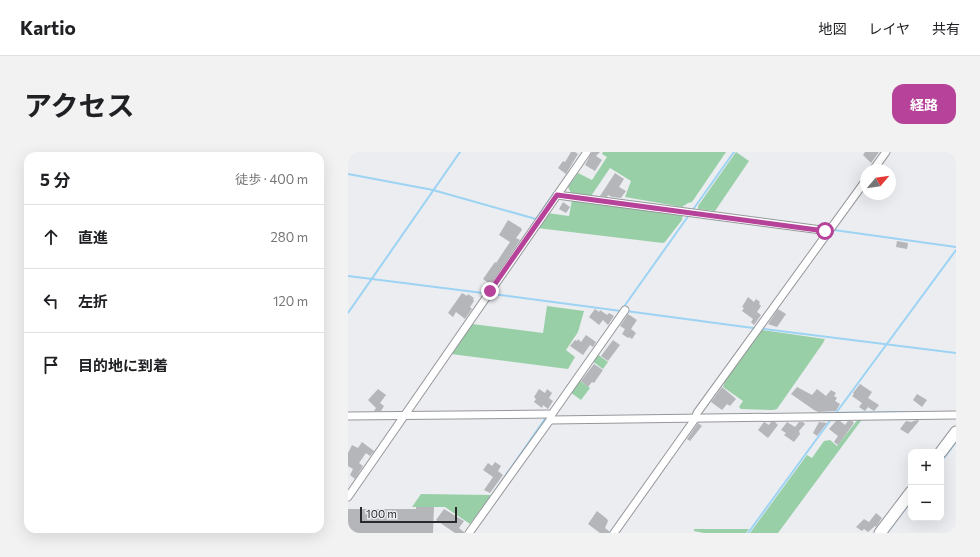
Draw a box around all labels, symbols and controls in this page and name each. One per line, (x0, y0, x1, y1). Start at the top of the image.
text: Kartio (20, 16, 76, 39)
text: 地図 (818, 20, 846, 37)
text: レイヤ (868, 20, 910, 37)
text: 共有 (932, 20, 960, 37)
button: 経路 (892, 84, 956, 124)
text: アクセス (24, 88, 135, 122)
north arrow (860, 164, 896, 200)
text: 5 分 (40, 169, 70, 190)
text: 徒歩 · 400 m (235, 171, 308, 187)
route start (816, 222, 834, 240)
icon: ahead (40, 226, 62, 248)
text: 直進 (78, 228, 108, 246)
text: 280 m (271, 229, 308, 245)
route end (481, 282, 499, 300)
icon: left (40, 290, 62, 312)
text: 左折 (78, 292, 108, 310)
text: 120 m (273, 293, 308, 309)
icon: arrive (40, 354, 62, 376)
text: 目的地に到着 (78, 356, 168, 374)
map controls (908, 449, 944, 521)
button: + (908, 449, 944, 485)
button: − (908, 485, 944, 521)
scale bar (360, 505, 457, 524)
text: 100 m (366, 507, 397, 520)

